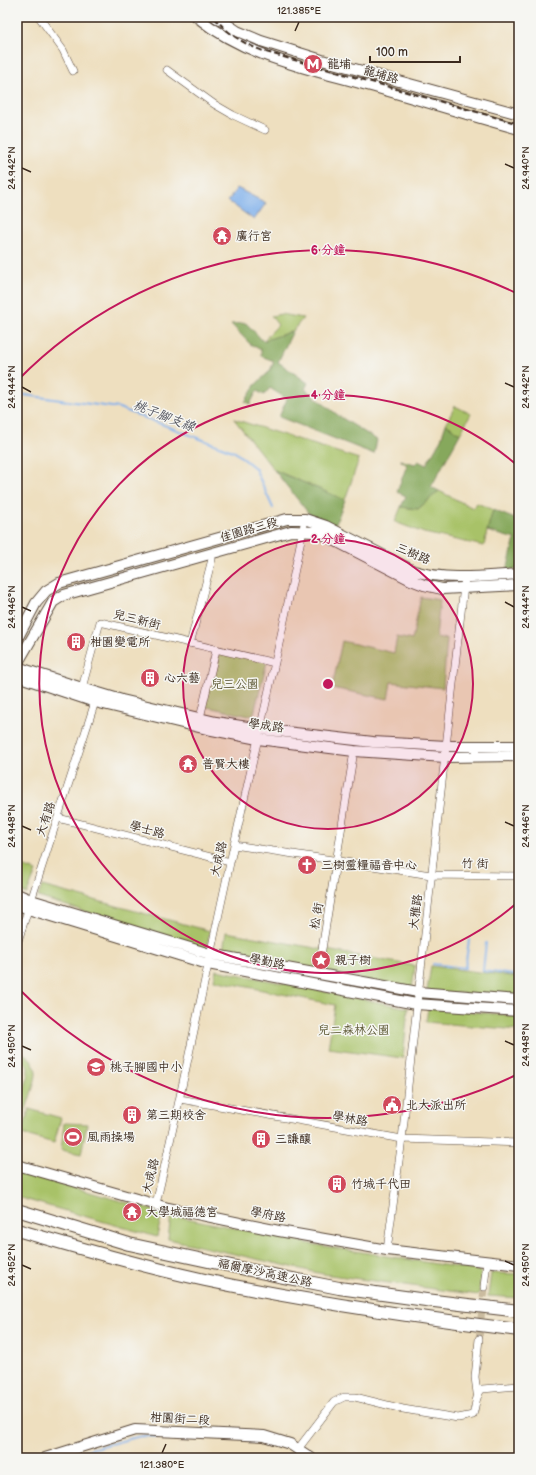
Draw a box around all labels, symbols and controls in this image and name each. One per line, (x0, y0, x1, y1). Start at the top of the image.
text: 121.385°E (277, 5, 322, 17)
scale bar (370, 38, 460, 64)
text: 100 m (376, 45, 408, 60)
metro station icon: 龍埔 (302, 53, 324, 75)
place label: 龍埔 (327, 57, 351, 72)
street label: 龍埔路 (362, 63, 400, 87)
text: 24.942°N (6, 146, 18, 190)
text: 24.940°N (520, 146, 532, 190)
temple icon: 廣行宮 (211, 225, 233, 247)
place label: 廣行宮 (236, 229, 272, 244)
text: 6 分鐘 (311, 243, 345, 258)
text: 24.944°N (6, 365, 18, 409)
text: 24.942°N (520, 365, 532, 409)
text: 4 分鐘 (311, 388, 345, 403)
water label: 桃子腳支線 (131, 397, 198, 435)
street label: 佳園路三段 (218, 515, 280, 545)
text: 2 分鐘 (311, 532, 345, 547)
street label: 三樹路 (393, 540, 433, 568)
text: 24.946°N (6, 585, 18, 629)
text: 24.944°N (520, 585, 532, 629)
street label: 兒三新街 (112, 607, 162, 633)
building icon: 柑園變電所 (65, 631, 87, 653)
place label: 柑園變電所 (90, 635, 151, 650)
building icon: 心六藝 (139, 667, 161, 689)
place label: 心六藝 (164, 671, 200, 686)
park label: 兒三公園 (211, 677, 259, 692)
centre of rings (321, 677, 335, 691)
street label: 學成路 (247, 716, 285, 736)
temple icon: 普賢大樓 (177, 753, 199, 775)
place label: 普賢大樓 (202, 757, 250, 772)
street label: 大有路 (33, 800, 59, 838)
text: 24.948°N (6, 804, 18, 848)
text: 24.946°N (520, 804, 532, 848)
street label: 學士路 (128, 818, 166, 842)
street label: 大成路 (208, 840, 230, 878)
church icon: 三樹靈糧福音中心 (296, 854, 318, 876)
street label: 竹 街 (461, 856, 489, 872)
place label: 三樹靈糧福音中心 (321, 858, 417, 873)
street label: 大雅路 (406, 893, 426, 931)
street label: 松 街 (307, 901, 327, 931)
place icon: 親子樹 (310, 949, 332, 971)
street label: 學勤路 (248, 951, 286, 973)
place label: 親子樹 (335, 953, 371, 968)
park label: 兒二森林公園 (318, 1023, 390, 1038)
text: 24.948°N (520, 1023, 532, 1067)
text: 24.950°N (6, 1024, 18, 1068)
school or university icon: 桃子腳國中小 (85, 1056, 107, 1078)
place label: 桃子腳國中小 (110, 1060, 182, 1075)
public building icon: 北大派出所 (381, 1094, 403, 1116)
place label: 北大派出所 (406, 1098, 467, 1113)
building icon: 第三期校舍 (121, 1104, 143, 1126)
place label: 第三期校舍 (146, 1108, 206, 1123)
street label: 學林路 (331, 1108, 369, 1130)
sports icon: 風雨操場 (62, 1126, 84, 1148)
building icon: 三謙釀 (250, 1128, 272, 1150)
place label: 風雨操場 (87, 1130, 135, 1145)
place label: 三謙釀 (275, 1132, 311, 1147)
street label: 大成路 (140, 1157, 162, 1195)
building icon: 竹城千代田 (326, 1173, 348, 1195)
place label: 竹城千代田 (351, 1177, 411, 1192)
temple icon: 大學城福德宮 (121, 1201, 143, 1223)
street label: 學府路 (249, 1204, 287, 1226)
place label: 大學城福德宮 (146, 1205, 218, 1220)
text: 24.952°N (6, 1243, 18, 1287)
text: 24.950°N (520, 1243, 532, 1287)
street label: 福爾摩沙高速公路 (216, 1256, 314, 1290)
street label: 柑園街二段 (150, 1410, 210, 1428)
text: 121.380°E (140, 1459, 185, 1471)

